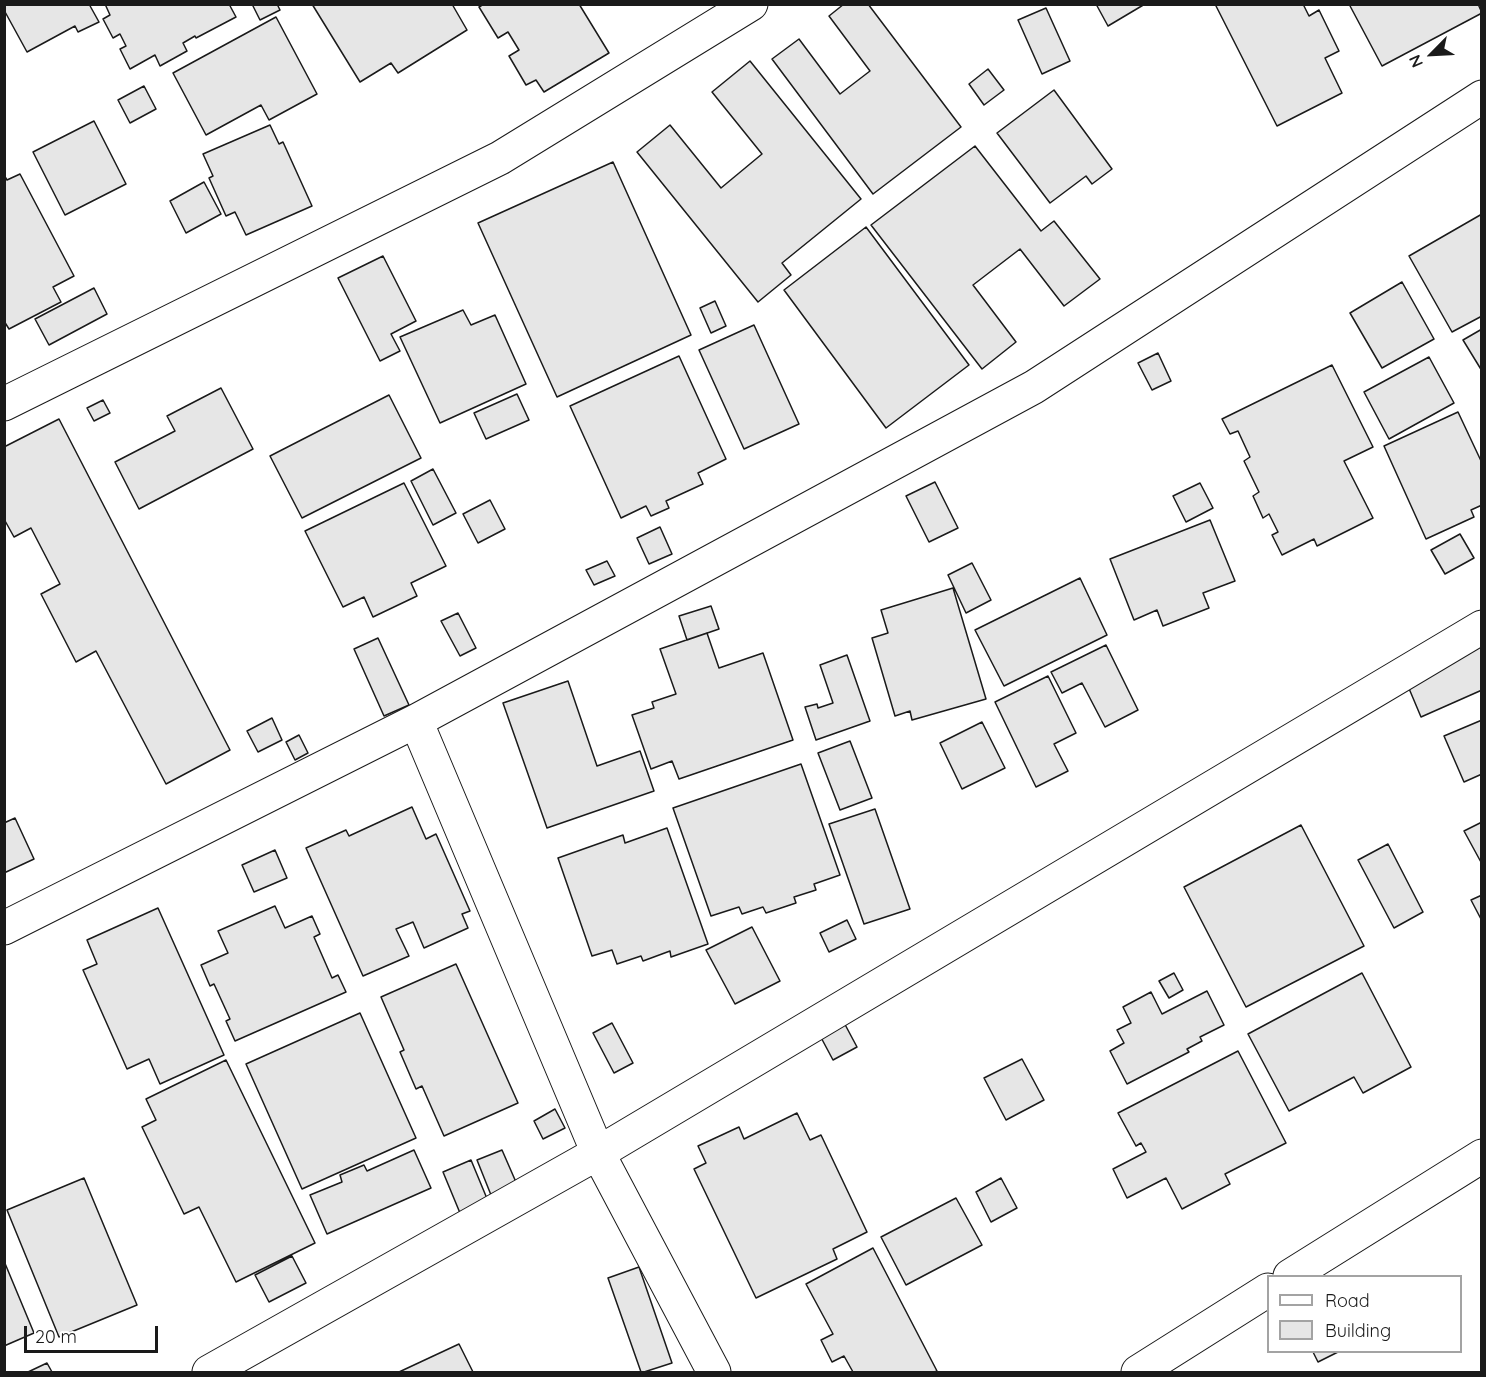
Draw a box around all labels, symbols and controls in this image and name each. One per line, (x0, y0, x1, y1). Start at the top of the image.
north arrow (1402, 24, 1462, 84)
text: N (1404, 52, 1427, 71)
legend (1267, 1275, 1462, 1353)
text: Road (1325, 1289, 1370, 1312)
scale bar (27, 1314, 160, 1352)
text: Building (1325, 1319, 1391, 1342)
text: 20 m (35, 1325, 77, 1348)

